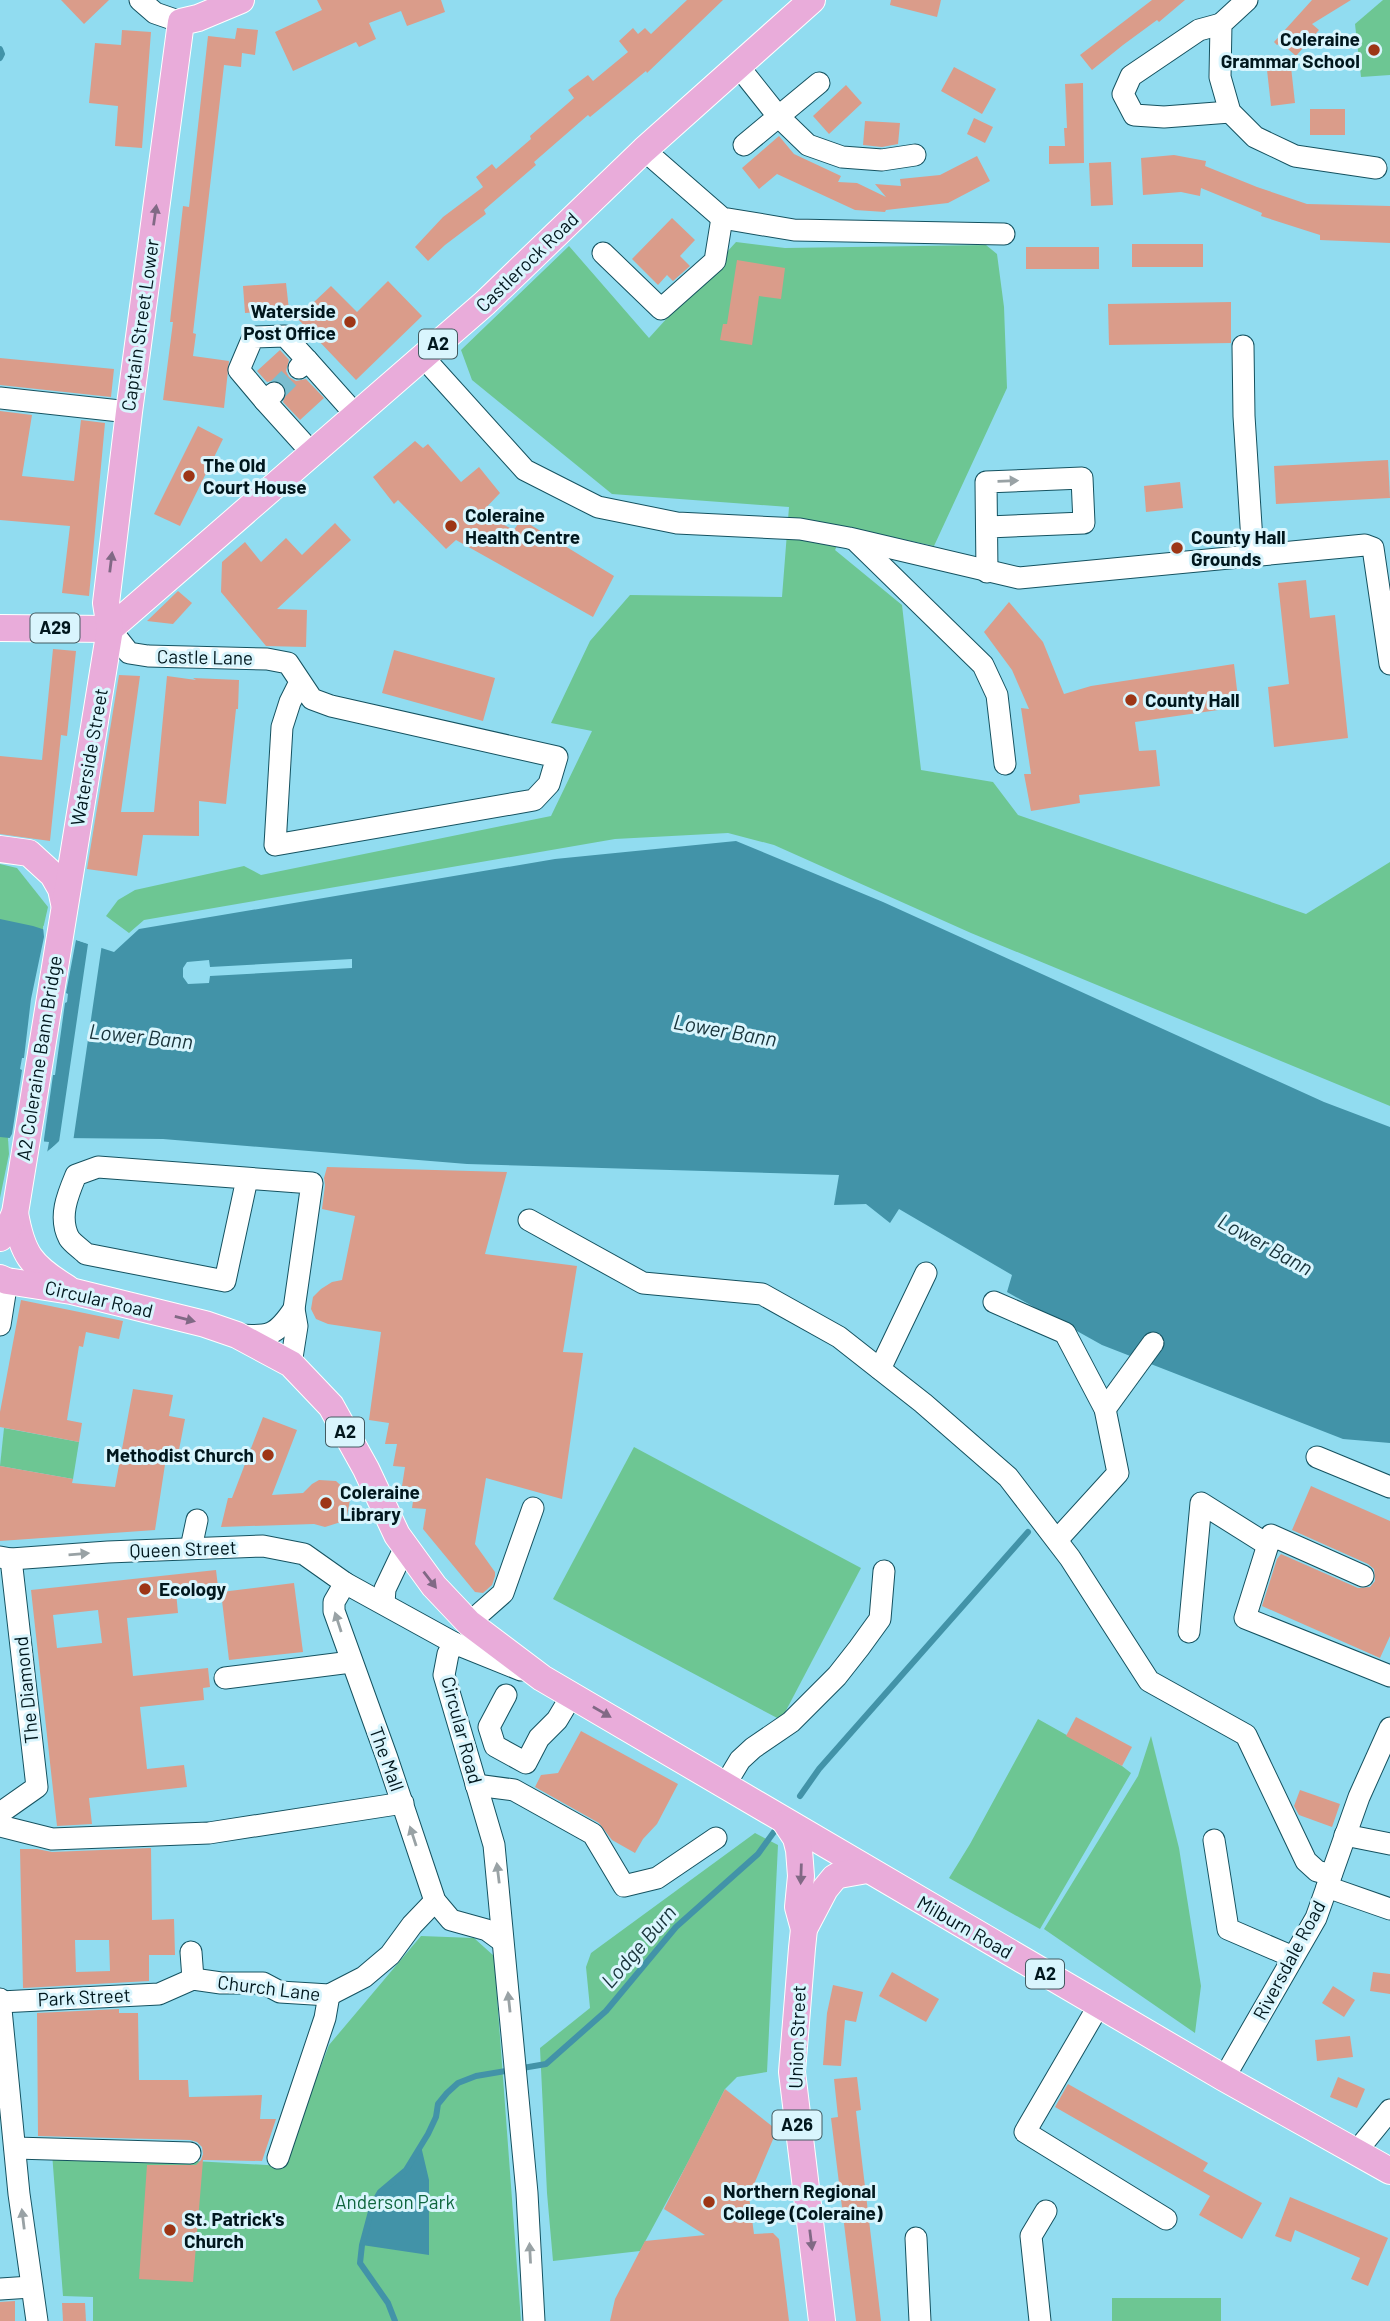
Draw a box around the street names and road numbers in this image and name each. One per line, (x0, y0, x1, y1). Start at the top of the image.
street label: Castlerock Road (470, 207, 583, 316)
street label: Captain Street Lower (116, 237, 163, 413)
road number: A2 (419, 330, 457, 358)
road number: A29 (30, 614, 80, 642)
street label: Castle Lane (157, 644, 253, 669)
street label: Waterside Street (65, 686, 112, 827)
street label: A2 Coleraine Bann Bridge (11, 954, 66, 1162)
street label: Circular Road (43, 1275, 155, 1322)
road number: A2 (326, 1418, 364, 1447)
street label: Queen Street (129, 1535, 237, 1562)
street label: The Diamond (8, 1635, 43, 1745)
street label: Circular Road (437, 1674, 488, 1786)
street label: The Mall (365, 1723, 410, 1794)
street label: Milburn Road (913, 1890, 1017, 1963)
street label: Riversdale Road (1247, 1896, 1330, 2023)
road number: A2 (1026, 1960, 1064, 1988)
street label: Church Lane (216, 1970, 322, 2005)
street label: Park Street (37, 1983, 131, 2010)
street label: Union Street (783, 1985, 810, 2089)
road number: A26 (772, 2110, 822, 2140)

